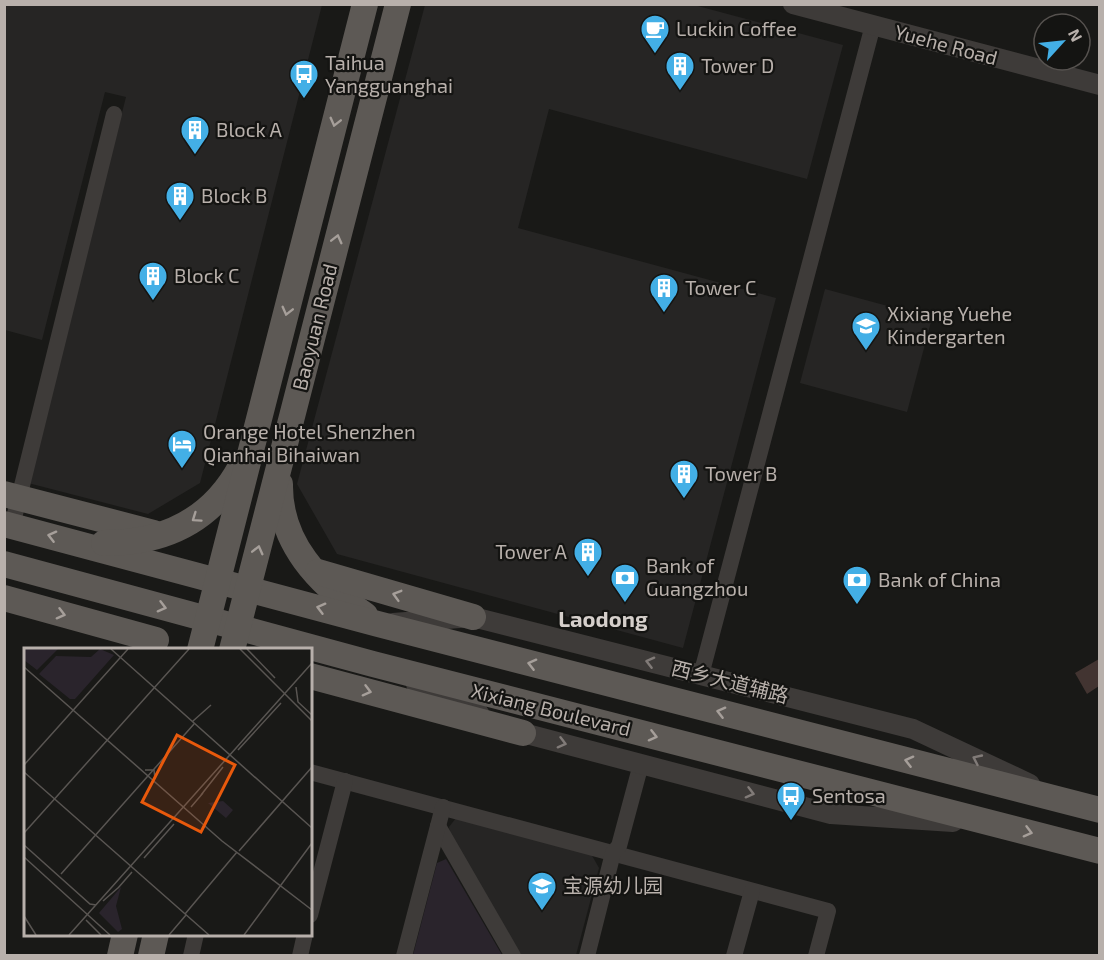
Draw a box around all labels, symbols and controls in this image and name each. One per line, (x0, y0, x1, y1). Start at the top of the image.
north arrow (1032, 12, 1092, 72)
cafe icon: Luckin Coffee (639, 13, 671, 55)
place label: Luckin Coffee (676, 16, 797, 40)
street label: Yuehe Road (892, 19, 1000, 69)
text: N (1065, 25, 1087, 44)
place label: Taihua Yangguanghai (325, 50, 453, 97)
building icon: Tower D (664, 50, 696, 92)
place label: Tower D (701, 53, 774, 77)
bus stop icon: Taihua Yangguanghai (288, 58, 320, 100)
building icon: Block A (179, 114, 211, 156)
place label: Block A (216, 117, 282, 141)
one-way arrow (330, 117, 343, 127)
building icon: Block B (164, 180, 196, 222)
place label: Block B (201, 183, 267, 207)
one-way arrow (330, 234, 343, 244)
building icon: Block C (137, 260, 169, 302)
street label: Baoyuan Road (287, 261, 341, 393)
place label: Block C (174, 263, 239, 287)
building icon: Tower C (648, 272, 680, 314)
place label: Tower C (685, 275, 756, 299)
place label: Xixiang Yuehe Kindergarten (887, 301, 1012, 348)
one-way arrow (282, 305, 294, 316)
school or university icon: Xixiang Yuehe Kindergarten (850, 310, 882, 352)
place label: Orange Hotel Shenzhen Qianhai Bihaiwan (203, 419, 416, 466)
hotel icon: Orange Hotel Shenzhen Qianhai Bihaiwan (166, 428, 198, 470)
building icon: Tower B (668, 458, 700, 500)
place label: Tower B (705, 461, 777, 485)
one-way arrow (191, 511, 202, 522)
one-way arrow (47, 531, 57, 544)
building icon: Tower A (572, 536, 604, 578)
place label: Tower A (495, 539, 568, 563)
one-way arrow (250, 545, 263, 555)
place label: Bank of Guangzhou (646, 553, 748, 600)
bank icon: Bank of Guangzhou (609, 562, 641, 604)
bank icon: Bank of China (841, 564, 873, 606)
place label: Bank of China (878, 567, 1001, 591)
one-way arrow (392, 590, 403, 602)
one-way arrow (157, 599, 167, 612)
one-way arrow (317, 603, 327, 616)
district label: Laodong (558, 605, 648, 631)
one-way arrow (55, 607, 66, 619)
inset map (24, 648, 312, 936)
street label: 西乡大道辅路 (669, 655, 791, 707)
one-way arrow (645, 656, 655, 669)
one-way arrow (527, 658, 537, 671)
street label: Xixiang Boulevard (469, 678, 633, 740)
one-way arrow (361, 684, 372, 696)
one-way arrow (716, 707, 726, 720)
one-way arrow (648, 728, 658, 741)
one-way arrow (556, 736, 566, 748)
one-way arrow (972, 754, 983, 766)
one-way arrow (905, 755, 915, 768)
bus stop icon: Sentosa (775, 780, 807, 822)
place label: Sentosa (812, 783, 886, 807)
one-way arrow (745, 785, 755, 798)
one-way arrow (1023, 825, 1033, 838)
school or university icon: 宝源幼儿园 (526, 870, 558, 912)
place label: 宝源幼儿园 (563, 873, 663, 897)

